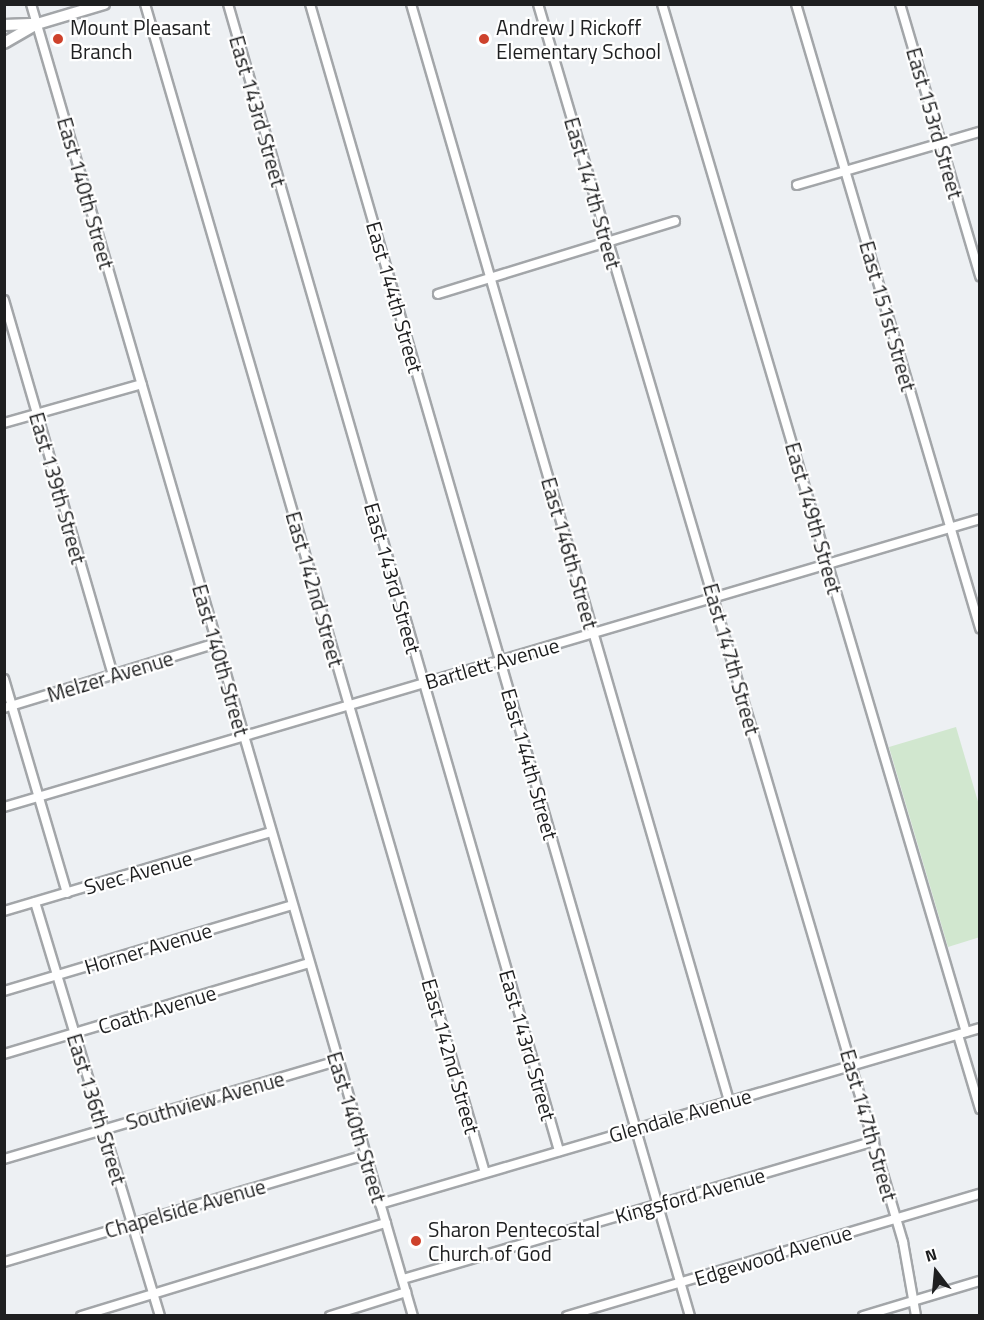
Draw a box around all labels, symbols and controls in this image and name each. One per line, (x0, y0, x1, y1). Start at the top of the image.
place label: Mount Pleasant Branch (70, 14, 210, 64)
place label: Andrew J Rickoff Elementary School (496, 14, 661, 64)
marker: Mount Pleasant Branch (51, 32, 65, 46)
marker: Andrew J Rickoff Elementary School (477, 32, 491, 46)
street label: East 143rd Street (224, 33, 292, 189)
street label: East 153rd Street (901, 45, 969, 201)
street label: East 140th Street (52, 114, 120, 272)
street label: East 147th Street (559, 114, 627, 272)
street label: East 144th Street (361, 218, 429, 376)
street label: East 151st Street (855, 238, 921, 394)
street label: East 139th Street (24, 409, 92, 567)
street label: East 149th Street (780, 439, 848, 597)
street label: East 146th Street (536, 474, 604, 632)
street label: East 143rd Street (359, 500, 427, 656)
street label: East 142nd Street (281, 508, 349, 670)
street label: East 147th Street (698, 580, 766, 738)
street label: East 140th Street (187, 581, 255, 739)
street label: Bartlett Avenue (422, 632, 562, 694)
street label: Melzer Avenue (44, 645, 176, 707)
street label: East 144th Street (496, 685, 564, 843)
street label: Svec Avenue (81, 845, 195, 899)
street label: Horner Avenue (81, 917, 215, 979)
street label: East 143rd Street (494, 967, 562, 1123)
street label: East 142nd Street (417, 975, 485, 1137)
street label: Coath Avenue (95, 979, 219, 1039)
street label: East 136th Street (62, 1030, 132, 1188)
street label: East 147th Street (835, 1046, 903, 1204)
street label: East 140th Street (322, 1048, 392, 1206)
street label: Southview Avenue (123, 1065, 287, 1135)
street label: Glendale Avenue (606, 1083, 754, 1147)
street label: Kingsford Avenue (612, 1162, 768, 1228)
street label: Chapelside Avenue (102, 1173, 268, 1243)
place label: Sharon Pentecostal Church of God (428, 1216, 600, 1266)
street label: Edgewood Avenue (691, 1219, 855, 1291)
marker: Sharon Pentecostal Church of God (409, 1234, 423, 1248)
north arrow (906, 1242, 966, 1302)
text: N (922, 1242, 940, 1268)

